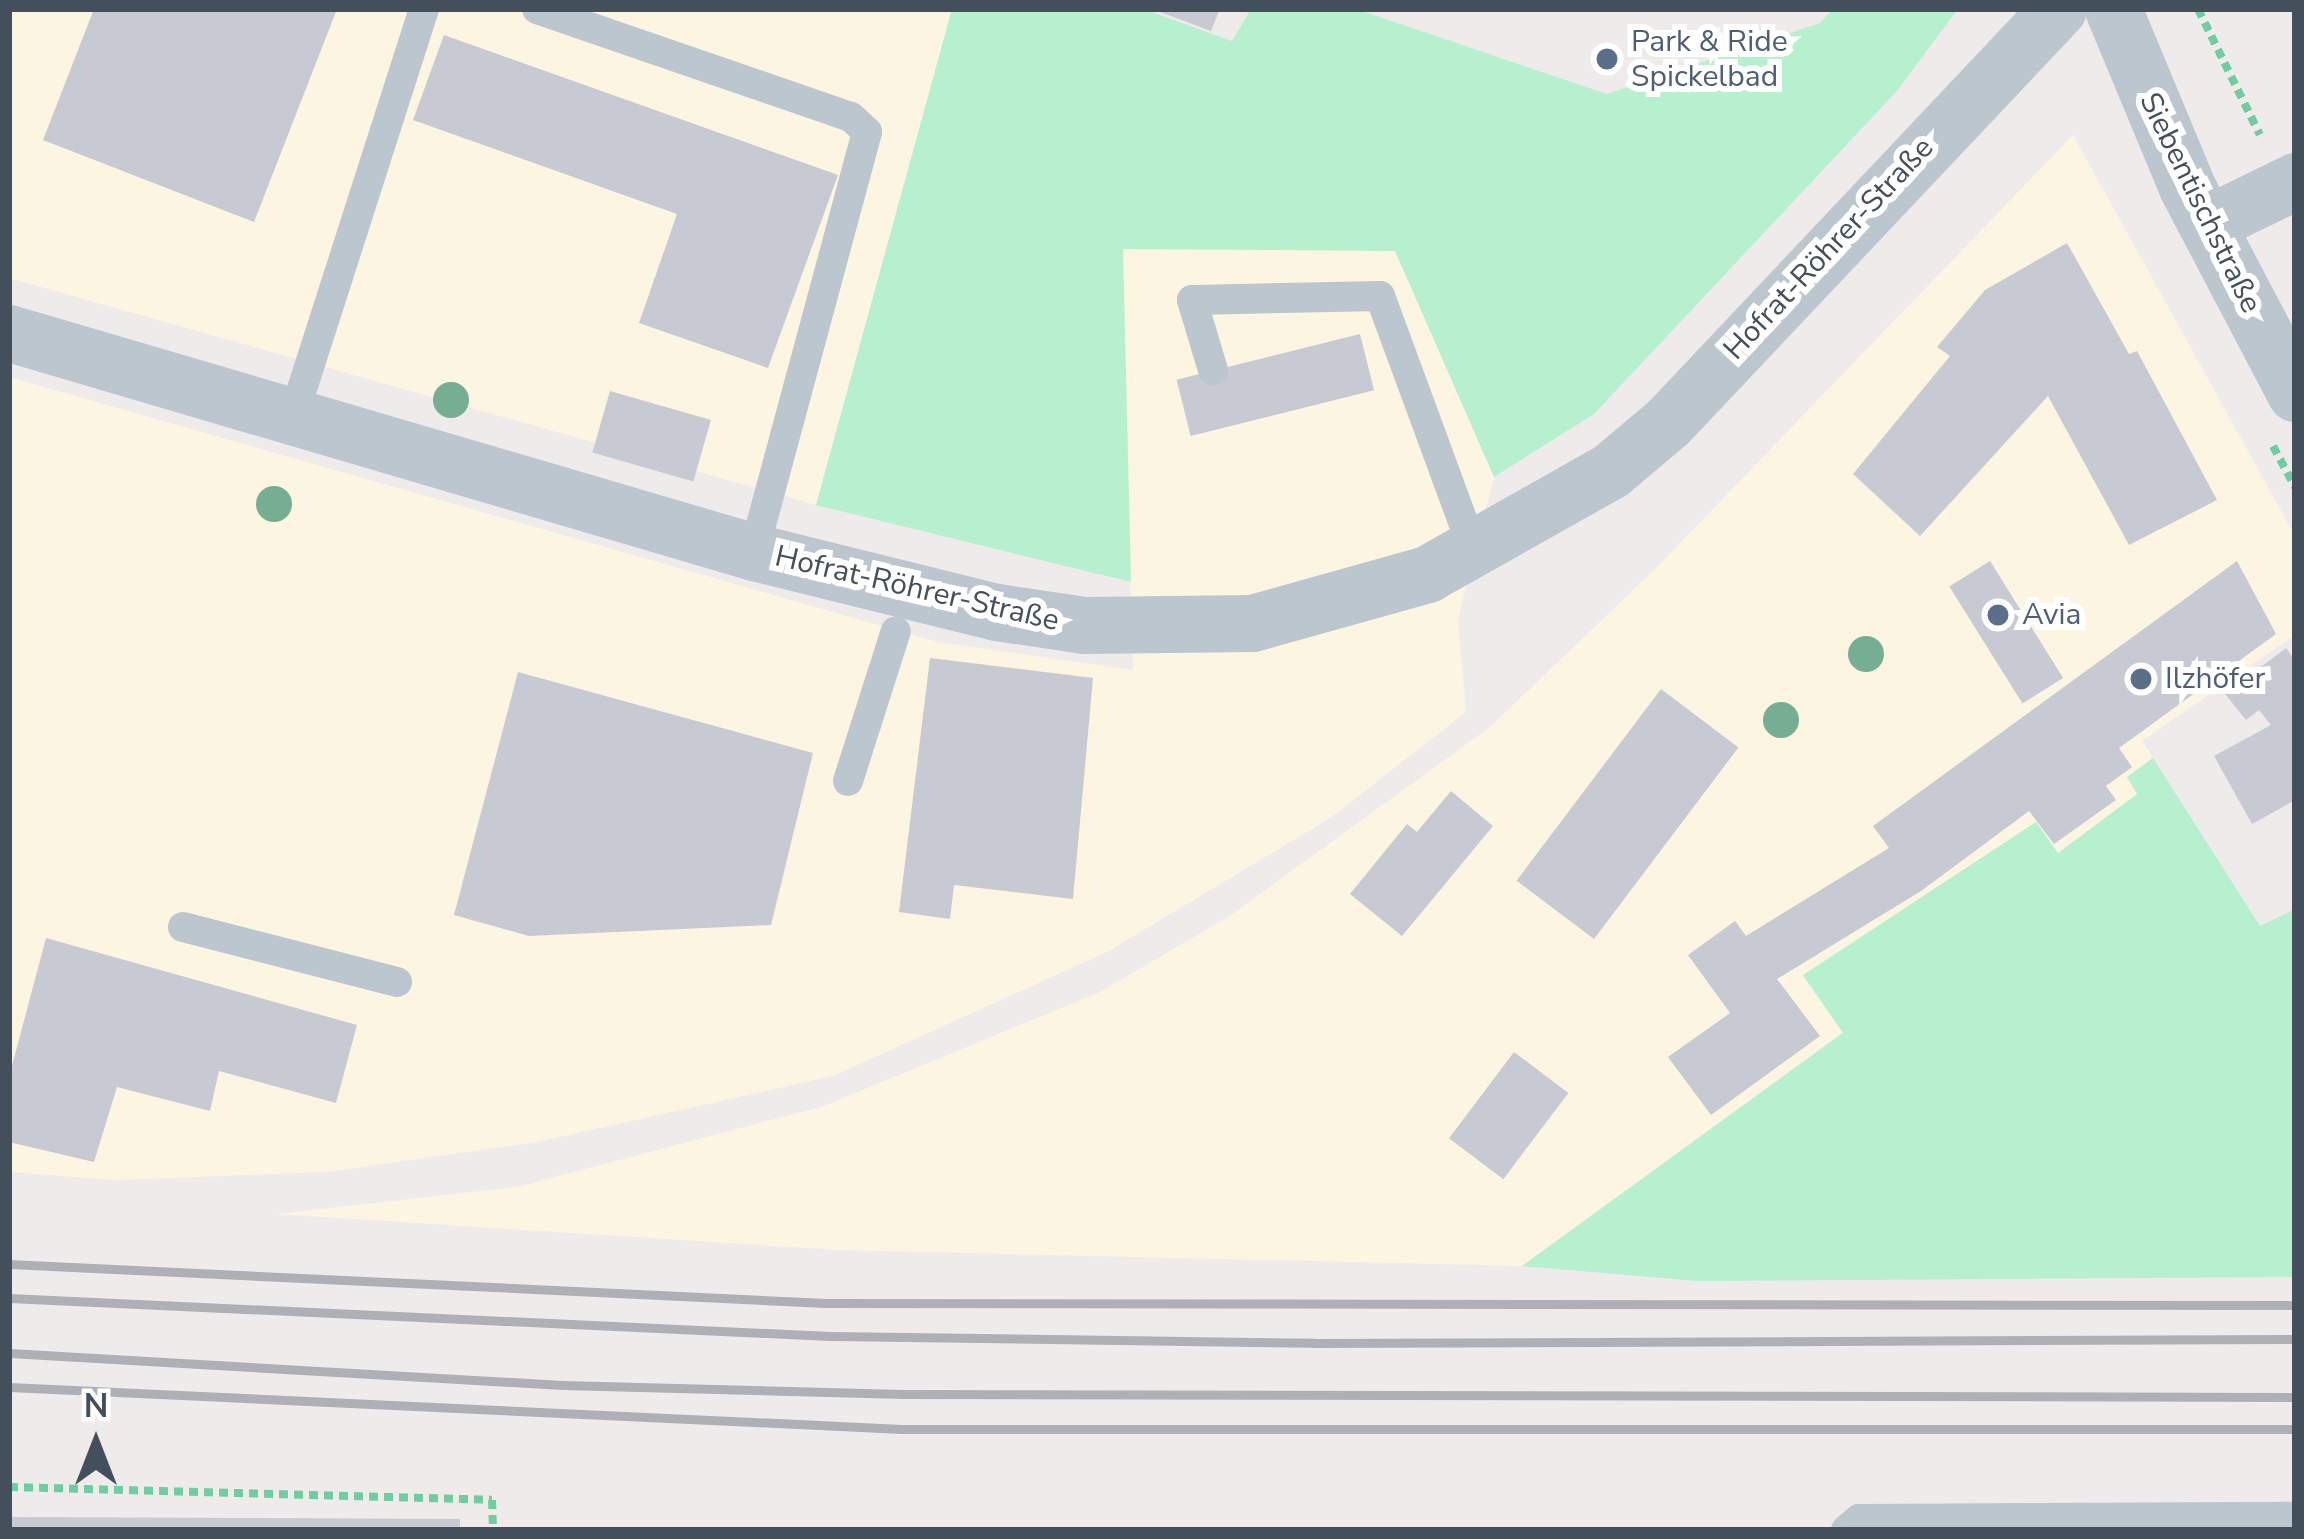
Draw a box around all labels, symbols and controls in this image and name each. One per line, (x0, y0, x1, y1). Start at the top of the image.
place label: Park & Ride Spickelbad (1631, 24, 1788, 94)
marker: Park & Ride Spickelbad (1594, 46, 1620, 72)
street label: Siebentischstraße (2131, 87, 2269, 319)
street label: Hofrat-Röhrer-Straße (1717, 130, 1941, 368)
street label: Hofrat-Röhrer-Straße (771, 539, 1063, 639)
place label: Avia (2022, 597, 2081, 633)
marker: Avia (1985, 602, 2011, 628)
place label: Ilzhöfer (2165, 661, 2265, 697)
marker: Ilzhöfer (2128, 666, 2154, 692)
north arrow (36, 1383, 156, 1503)
text: N (84, 1384, 108, 1429)

